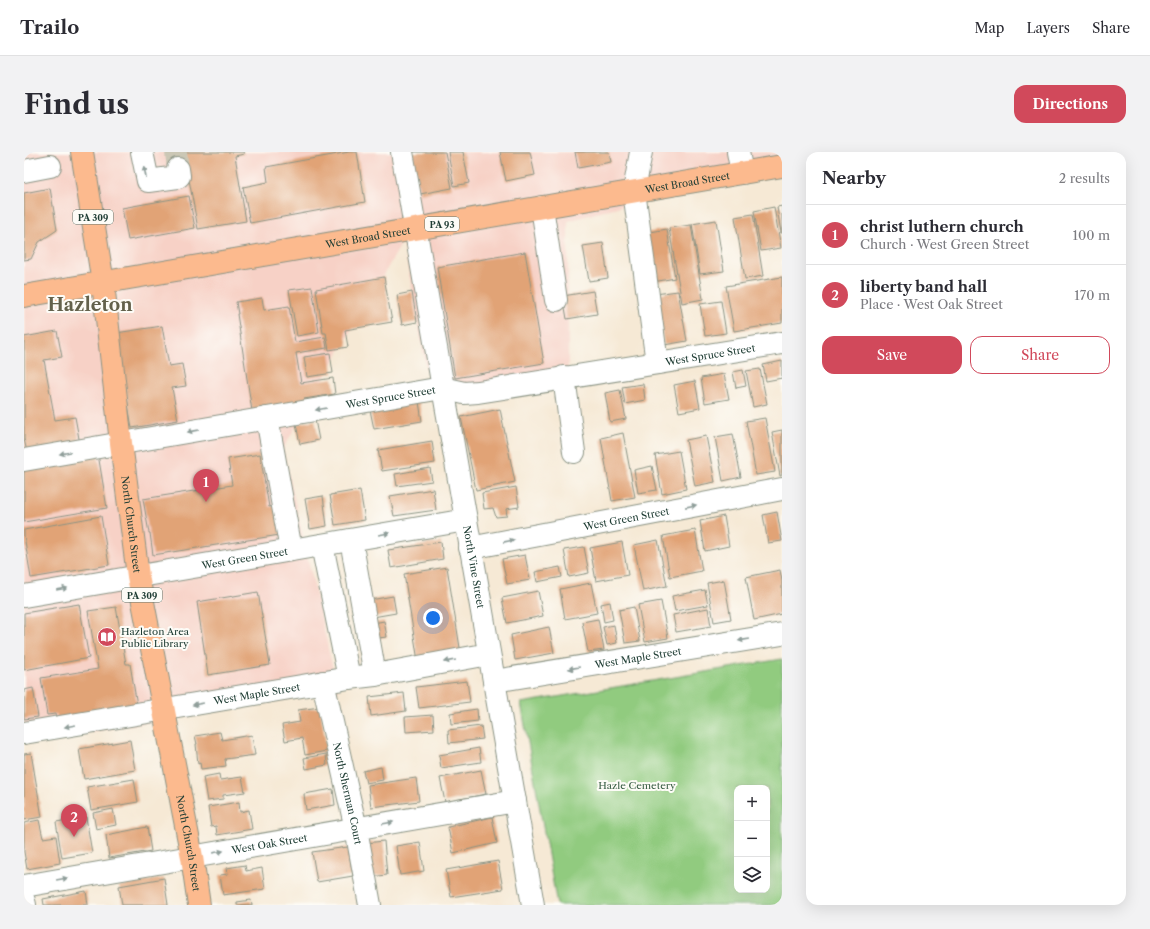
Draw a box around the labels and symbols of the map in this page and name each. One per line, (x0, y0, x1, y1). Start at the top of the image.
one-way arrow (142, 166, 148, 178)
street label: West Broad Street (643, 168, 731, 196)
road number: PA 309 (73, 210, 113, 224)
road number: PA 93 (425, 217, 459, 231)
street label: West Broad Street (324, 223, 412, 251)
district label: Hazleton (47, 294, 133, 316)
street label: West Spruce Street (663, 341, 757, 368)
street label: West Spruce Street (344, 383, 437, 411)
one-way arrow (315, 406, 327, 412)
one-way arrow (187, 428, 199, 434)
one-way arrow (59, 450, 71, 456)
pin: 1 (193, 469, 219, 502)
street label: North Church Street (119, 475, 144, 574)
one-way arrow (685, 503, 698, 509)
street label: West Green Street (581, 504, 671, 533)
street label: North Vine Street (461, 524, 488, 610)
one-way arrow (378, 531, 390, 537)
one-way arrow (503, 538, 515, 544)
street label: West Green Street (200, 544, 289, 572)
one-way arrow (56, 586, 69, 592)
road number: PA 309 (122, 588, 162, 602)
your location (423, 608, 443, 628)
place label: Hazleton Area Public Library (121, 625, 190, 650)
library icon: Hazleton Area Public Library (96, 626, 118, 648)
one-way arrow (737, 637, 750, 643)
street label: West Maple Street (593, 644, 683, 671)
one-way arrow (444, 658, 457, 664)
one-way arrow (568, 665, 580, 671)
street label: West Maple Street (212, 680, 301, 707)
one-way arrow (192, 701, 204, 707)
one-way arrow (64, 723, 76, 729)
street label: North Sherman Court (330, 741, 365, 846)
park label: Hazle Cemetery (598, 779, 676, 792)
street label: North Church Street (174, 794, 203, 893)
pin: 2 (61, 804, 87, 837)
one-way arrow (382, 820, 394, 826)
street label: West Oak Street (230, 831, 309, 857)
one-way arrow (212, 849, 224, 855)
one-way arrow (56, 876, 69, 882)

